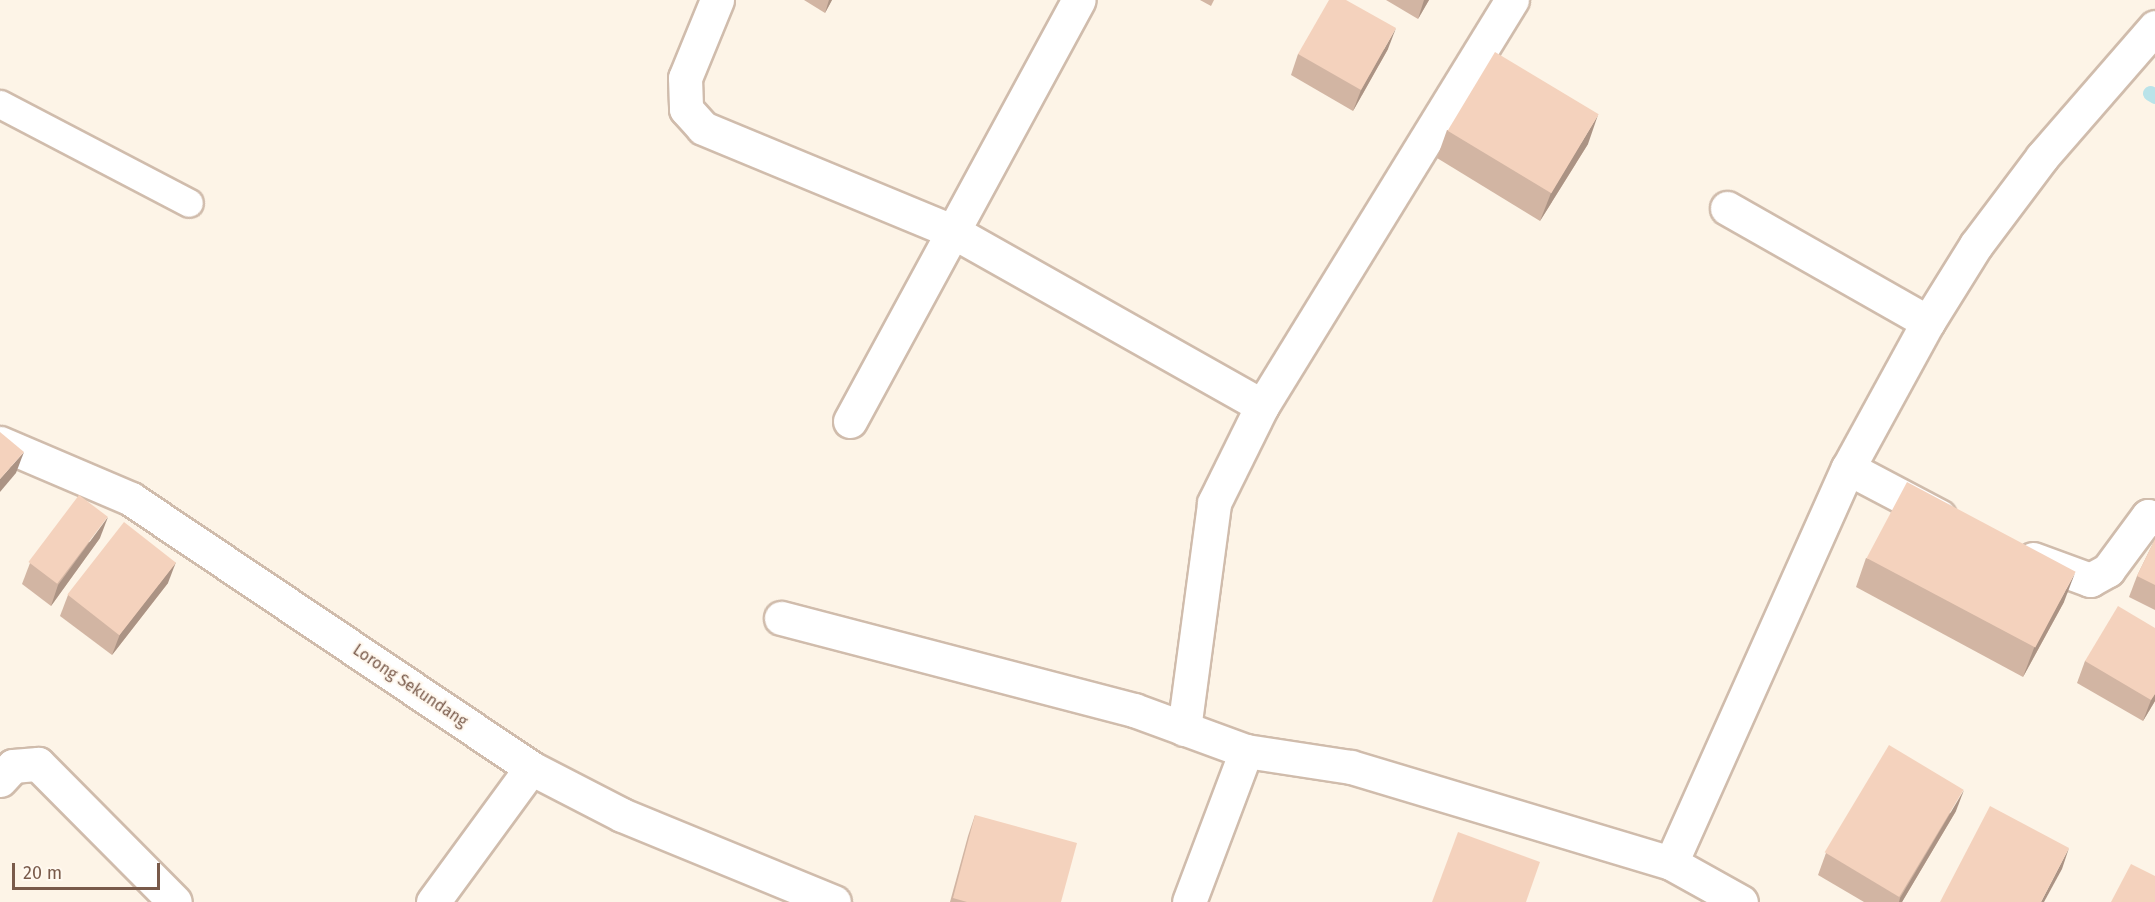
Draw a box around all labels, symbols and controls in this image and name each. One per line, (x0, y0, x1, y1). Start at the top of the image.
street label: Lorong Sekundang (349, 641, 471, 731)
scale bar (15, 851, 164, 889)
text: 20 m (23, 862, 62, 884)

